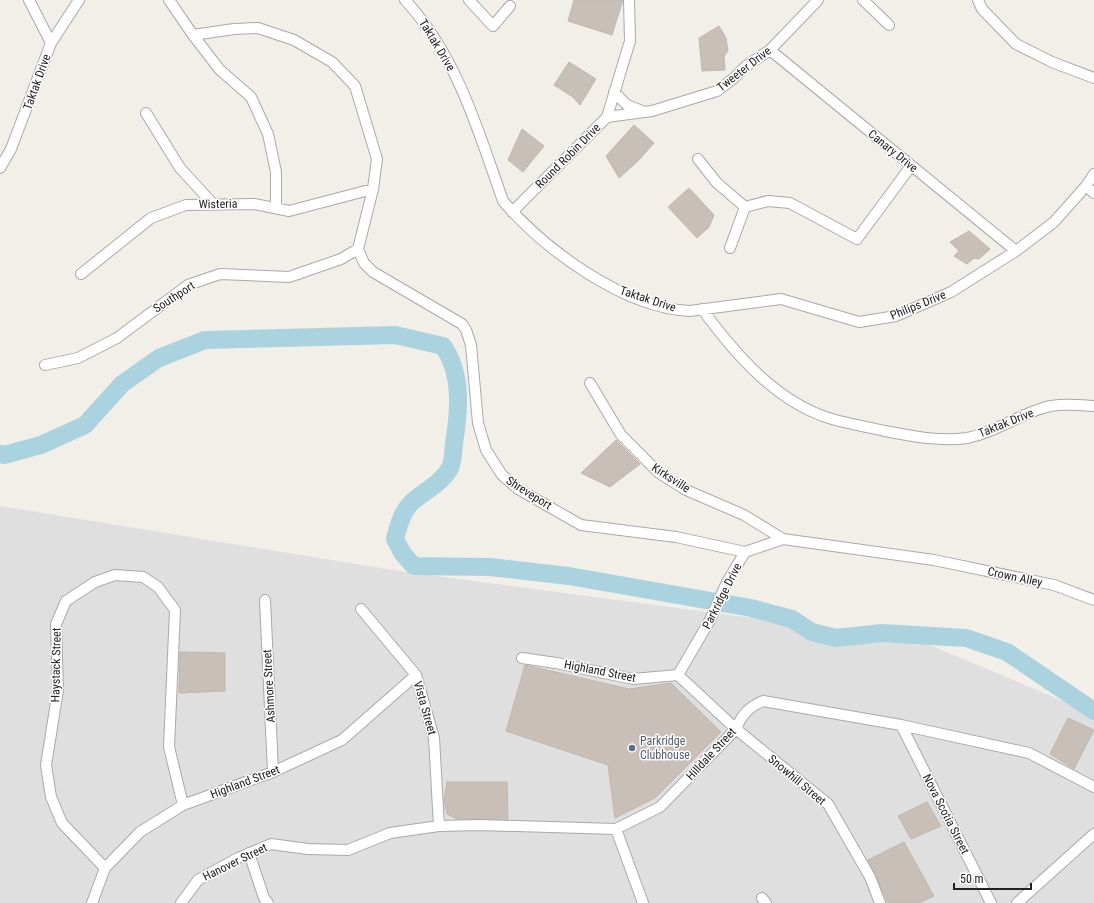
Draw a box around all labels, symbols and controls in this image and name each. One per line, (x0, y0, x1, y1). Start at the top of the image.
street label: Taktak Drive (416, 16, 458, 74)
street label: Tweeter Drive (714, 43, 774, 94)
street label: Taktak Drive (20, 52, 54, 112)
street label: Round Robin Drive (533, 120, 604, 191)
street label: Canary Drive (865, 127, 921, 175)
street label: Wisteria (199, 197, 238, 211)
street label: Southport (151, 278, 198, 316)
street label: Taktak Drive (618, 283, 678, 315)
street label: Philips Drive (888, 287, 948, 323)
street label: Taktak Drive (976, 405, 1036, 440)
street label: Kirksville (649, 460, 693, 496)
street label: Shreveport (504, 473, 555, 513)
street label: Parkridge Drive (699, 560, 745, 631)
street label: Crown Alley (986, 564, 1044, 590)
street label: Haystack Street (48, 627, 64, 702)
street label: Ashmore Street (260, 649, 278, 723)
street label: Highland Street (563, 657, 638, 685)
street label: Vista Street (411, 680, 439, 737)
street label: Hilldale Street (683, 725, 739, 783)
place label: Parkridge Clubhouse (640, 734, 690, 762)
marker: Parkridge Clubhouse (627, 743, 637, 753)
street label: Snowhill Street (765, 752, 829, 808)
street label: Highland Street (208, 762, 282, 802)
street label: Nova Scotia Street (920, 772, 972, 857)
street label: Hanover Street (200, 840, 270, 884)
scale bar (954, 865, 1031, 891)
text: 50 m (960, 872, 984, 886)

